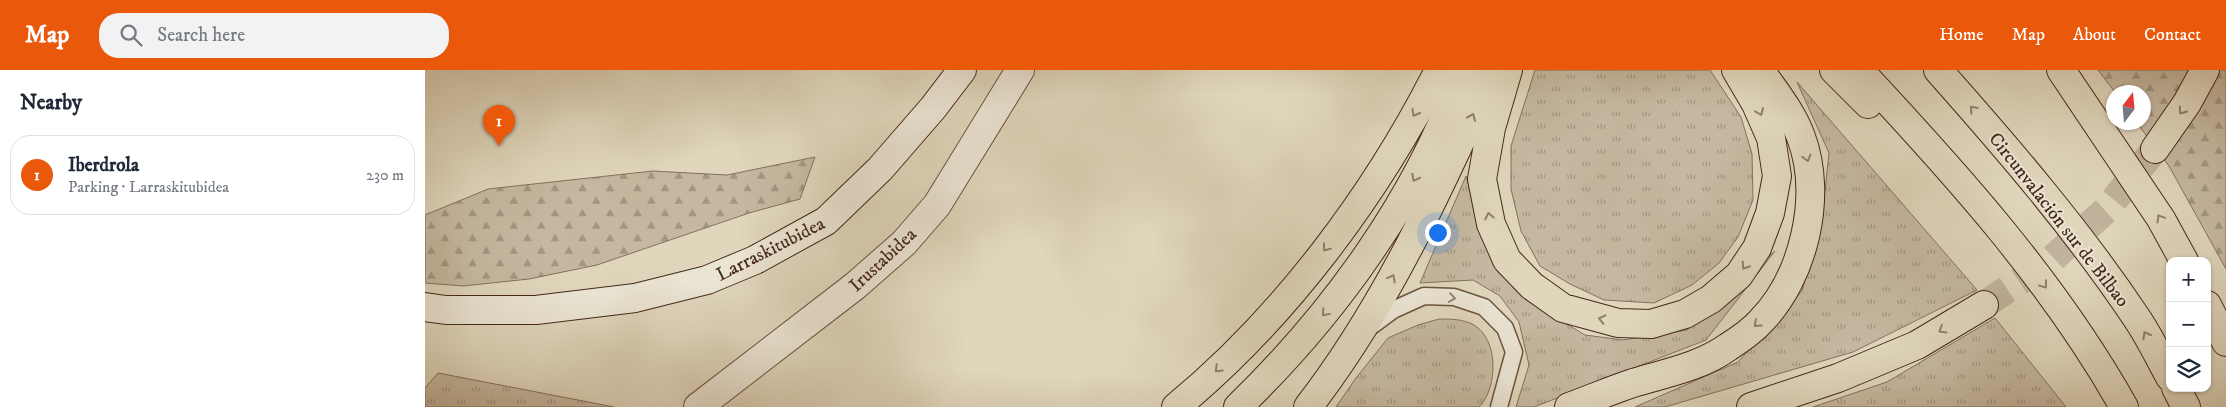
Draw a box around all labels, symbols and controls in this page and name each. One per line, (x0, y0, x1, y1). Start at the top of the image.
search box (99, 13, 449, 58)
text: Map (25, 20, 69, 50)
icon: search (117, 21, 145, 49)
text: Search here (157, 24, 245, 47)
text: Home (1939, 24, 1984, 46)
text: Map (2012, 24, 2045, 46)
text: About (2073, 24, 2116, 46)
text: Contact (2144, 24, 2201, 46)
north arrow (2106, 85, 2151, 130)
text: Nearby (20, 90, 82, 116)
pin: 1 (483, 105, 515, 146)
one-way arrow (2179, 105, 2188, 114)
one-way arrow (1970, 106, 1979, 115)
one-way arrow (1411, 107, 1421, 116)
one-way arrow (1753, 107, 1764, 116)
one-way arrow (1465, 113, 1476, 122)
street label: Circunvalación sur de Bilbao (1984, 128, 2134, 312)
text: Iberdrola (68, 154, 139, 177)
one-way arrow (1801, 154, 1811, 162)
text: 1 (34, 165, 40, 185)
text: 230 m (366, 165, 404, 185)
one-way arrow (1411, 173, 1421, 182)
text: Parking · Larraskitubidea (68, 177, 229, 197)
street label: Larraskitubidea (712, 212, 829, 287)
one-way arrow (1485, 212, 1495, 220)
one-way arrow (2157, 214, 2167, 223)
your location (1425, 220, 1451, 246)
street label: Irustabidea (845, 223, 922, 297)
one-way arrow (1323, 242, 1332, 252)
map controls (2166, 257, 2211, 392)
button: + (2166, 257, 2211, 302)
one-way arrow (1742, 260, 1751, 269)
one-way arrow (1386, 275, 1396, 284)
one-way arrow (2038, 279, 2046, 288)
one-way arrow (1448, 292, 1457, 302)
button: − (2166, 302, 2211, 347)
one-way arrow (1322, 307, 1330, 316)
one-way arrow (1598, 314, 1607, 325)
one-way arrow (1754, 318, 1763, 327)
one-way arrow (1938, 323, 1947, 333)
one-way arrow (2142, 331, 2152, 340)
button: layers (2166, 347, 2211, 392)
one-way arrow (1215, 363, 1224, 372)

